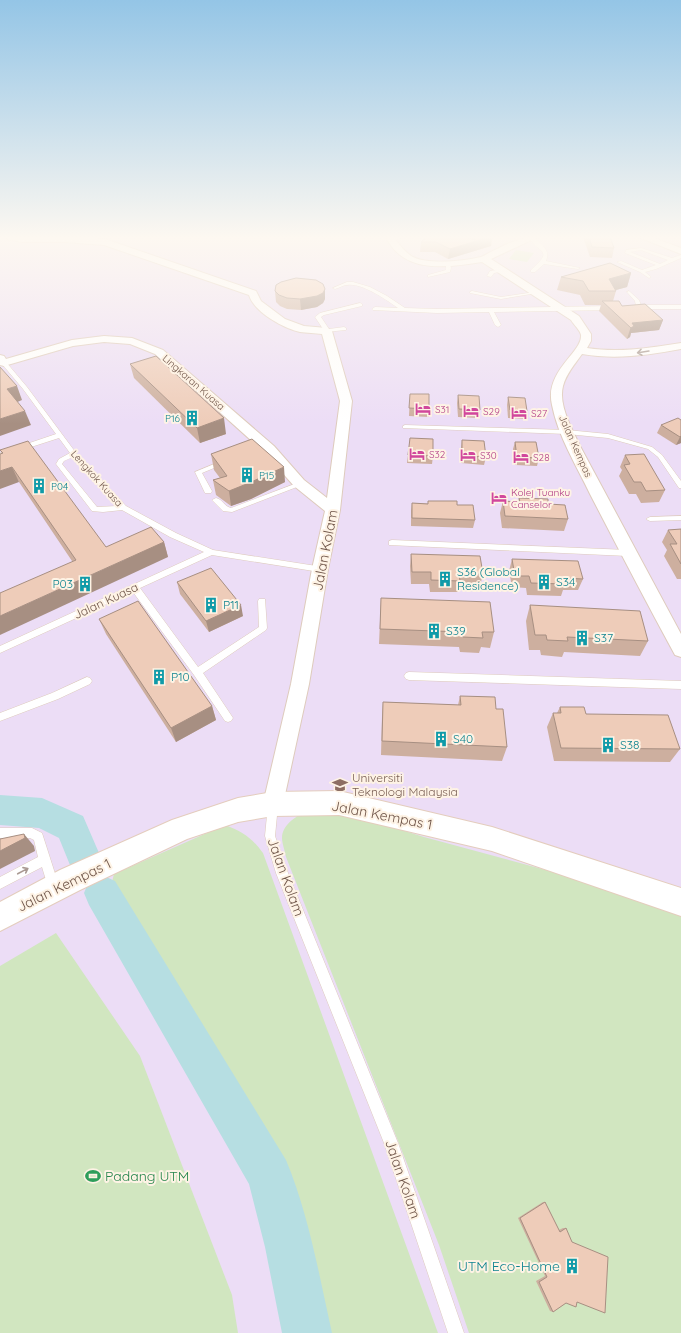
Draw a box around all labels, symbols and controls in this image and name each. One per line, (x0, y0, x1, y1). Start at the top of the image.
one-way arrow (636, 348, 649, 356)
street label: Lingkaran Kuasa (160, 352, 228, 413)
hotel icon: S31 (414, 400, 432, 418)
hotel icon: S29 (462, 402, 480, 420)
place label: S31 (435, 403, 450, 416)
hotel icon: S27 (510, 404, 528, 422)
place label: S29 (483, 405, 500, 418)
place label: S27 (531, 407, 547, 420)
building icon: P16 (183, 409, 201, 427)
place label: P16 (165, 412, 181, 425)
street label: Jalan Kempas (556, 413, 595, 480)
hotel icon: S32 (408, 445, 426, 463)
hotel icon: S30 (459, 446, 477, 464)
street label: Lengkok Kuasa (68, 447, 125, 509)
place label: S32 (429, 448, 446, 461)
hotel icon: S28 (512, 448, 530, 466)
place label: S30 (480, 449, 497, 462)
place label: S28 (533, 451, 550, 464)
building icon: P15 (238, 466, 256, 484)
place label: P15 (259, 469, 274, 482)
building icon: P04 (30, 477, 48, 495)
place label: P04 (51, 480, 68, 493)
place label: Kolej Tuanku Canselor (511, 486, 570, 511)
hotel icon: Kolej Tuanku Canselor (490, 489, 508, 507)
street label: Jalan Kolam (308, 508, 342, 592)
place label: S36 (Global Residence) (457, 564, 520, 593)
building icon: S36 (Global Residence) (436, 570, 454, 588)
building icon: S34 (535, 573, 553, 591)
place label: S34 (556, 574, 575, 589)
building icon: P03 (76, 575, 94, 593)
place label: P03 (52, 576, 73, 591)
street label: Jalan Kuasa (71, 579, 140, 622)
building icon: P11 (202, 596, 220, 614)
place label: P11 (223, 597, 239, 612)
building icon: S39 (425, 622, 443, 640)
place label: S39 (446, 623, 466, 638)
building icon: S37 (573, 629, 591, 647)
place label: S37 (594, 630, 613, 645)
building icon: P10 (150, 668, 168, 686)
place label: P10 (171, 669, 190, 684)
building icon: S40 (432, 730, 450, 748)
place label: S40 (453, 731, 473, 746)
building icon: S38 (599, 736, 617, 754)
place label: S38 (620, 737, 640, 752)
place label: Universiti Teknologi Malaysia (352, 770, 458, 799)
school or university icon: Universiti Teknologi Malaysia (331, 776, 349, 794)
street label: Jalan Kempas 1 (330, 796, 434, 834)
street label: Jalan Kolam (263, 835, 309, 919)
street label: Jalan Kempas 1 (14, 854, 114, 916)
one-way arrow (16, 867, 28, 875)
street label: Jalan Kolam (381, 1137, 425, 1221)
sports icon: Padang UTM (84, 1167, 102, 1185)
place label: Padang UTM (105, 1167, 189, 1185)
place label: UTM Eco-Home (458, 1257, 560, 1275)
building icon: UTM Eco-Home (563, 1257, 581, 1275)

